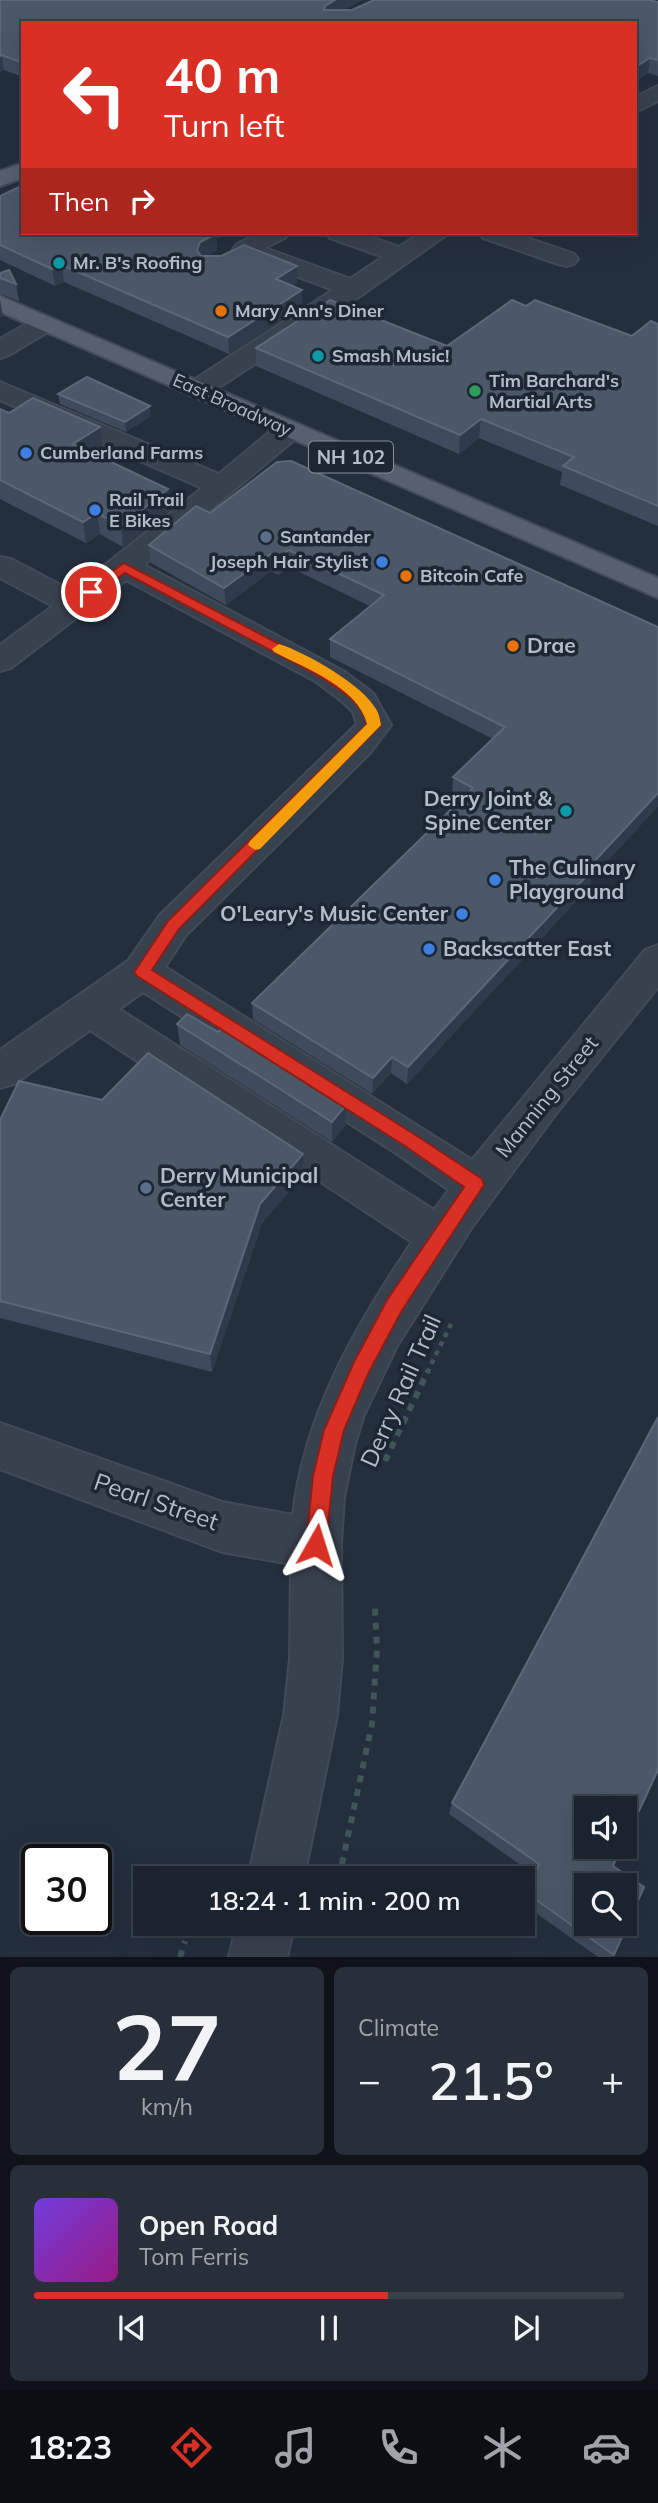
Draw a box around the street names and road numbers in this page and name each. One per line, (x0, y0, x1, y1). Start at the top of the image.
street label: East Broadway (169, 368, 295, 441)
road number: NH 102 (309, 442, 393, 472)
street label: Manning Street (489, 1030, 603, 1162)
street label: Derry Rail Trail (353, 1310, 447, 1472)
street label: Pearl Street (90, 1466, 222, 1536)

